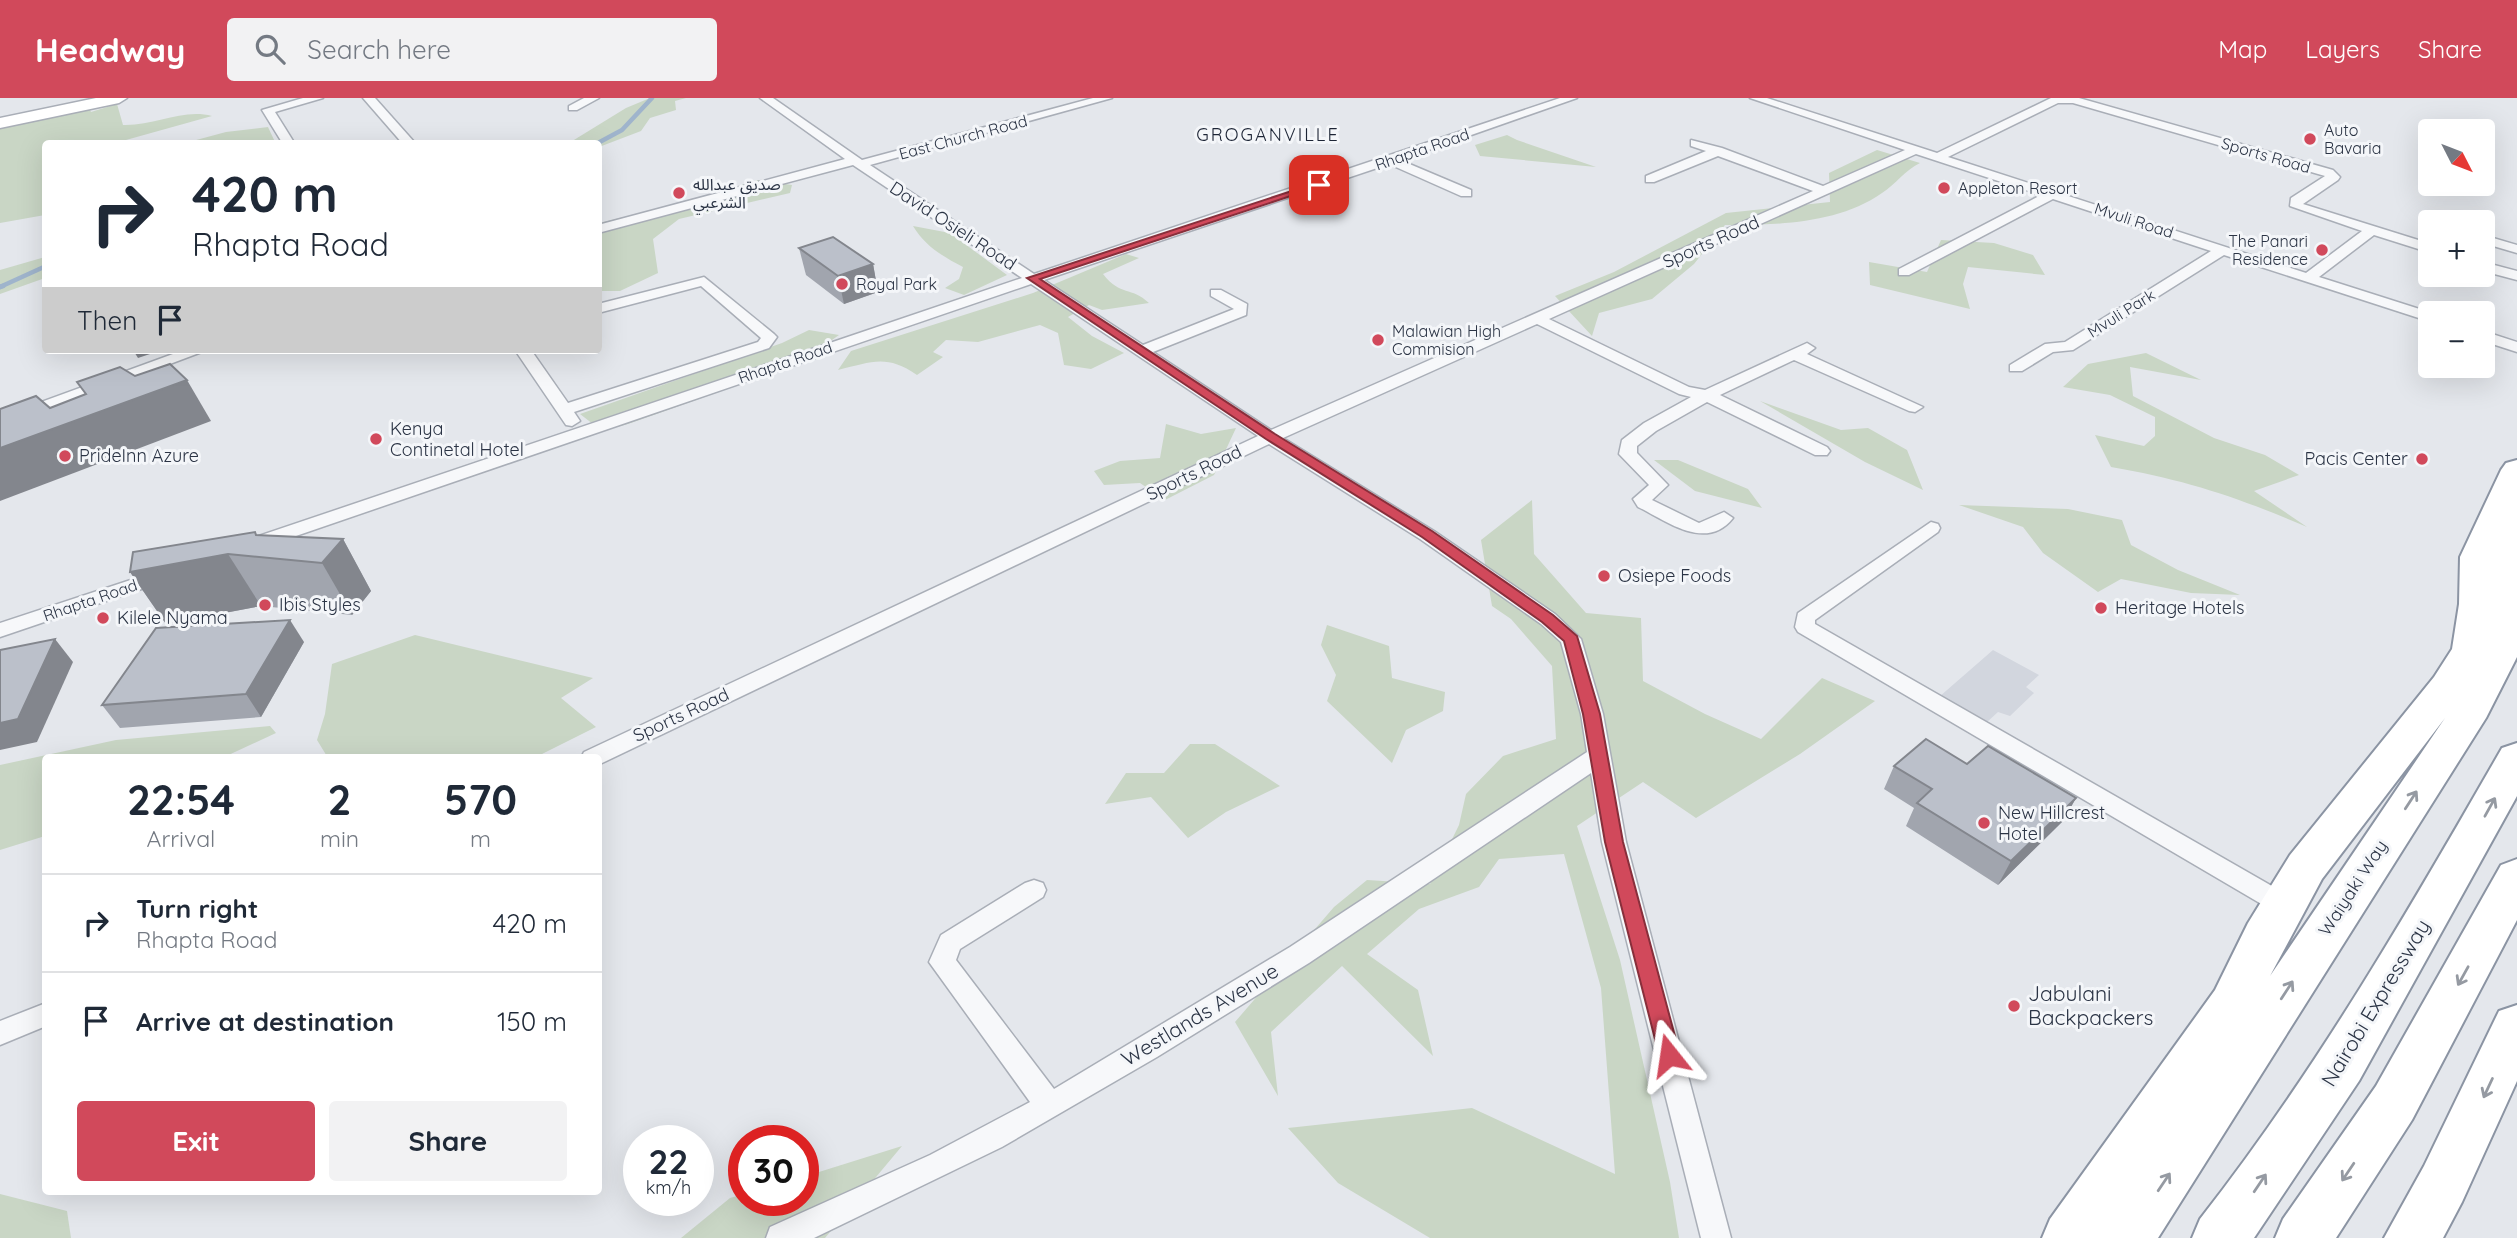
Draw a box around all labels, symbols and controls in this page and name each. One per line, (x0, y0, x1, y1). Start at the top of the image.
search box (227, 18, 717, 81)
text: Headway (35, 29, 185, 70)
icon: search (251, 30, 289, 68)
text: Search here (307, 33, 451, 66)
text: Map (2218, 34, 2267, 64)
text: Layers (2305, 34, 2380, 64)
text: Share (2418, 34, 2482, 64)
street label: East Church Road (897, 110, 1029, 164)
north arrow (2418, 119, 2496, 196)
map controls (2418, 119, 2495, 378)
place label: Auto Bavaria (2324, 120, 2381, 158)
district label: GROGANVILLE (1196, 123, 1340, 146)
street label: Rhapta Road (1372, 124, 1472, 174)
marker: Auto Bavaria (2302, 131, 2318, 147)
street label: Sports Road (2219, 133, 2313, 177)
pin (1289, 155, 1349, 215)
text: 420 m (192, 163, 338, 224)
icon: arrive (1300, 166, 1338, 204)
icon: right (77, 168, 168, 259)
place label: صديق عبدالله الشرعبي (693, 174, 781, 215)
street label: David Osieli Road (886, 176, 1021, 275)
place label: Appleton Resort (1958, 178, 2077, 198)
marker: Appleton Resort (1936, 180, 1952, 196)
marker: صديق عبدالله الشرعبي (671, 185, 687, 201)
street label: Mvuli Road (2092, 198, 2176, 242)
street label: Sports Road (1659, 210, 1763, 273)
button: + (2418, 210, 2495, 287)
text: Rhapta Road (192, 224, 389, 264)
place label: The Panari Residence (2228, 231, 2308, 269)
marker: The Panari Residence (2314, 242, 2330, 258)
place label: Royal Park (856, 274, 937, 294)
marker: Royal Park (834, 276, 850, 292)
street label: Mvuli Park (2083, 284, 2159, 342)
icon: arrive (151, 301, 189, 339)
button: − (2418, 301, 2495, 378)
text: Then (77, 304, 137, 337)
place label: Malawian High Commision (1392, 321, 1501, 359)
marker: Malawian High Commision (1370, 332, 1386, 348)
street label: Rhapta Road (735, 337, 835, 387)
place label: Kenya Continetal Hotel (390, 417, 524, 461)
marker: Kenya Continetal Hotel (368, 431, 384, 447)
street label: Sports Road (1142, 440, 1245, 506)
place label: PrideInn Azure (79, 444, 199, 467)
place label: Pacis Center (2304, 447, 2408, 470)
marker: PrideInn Azure (57, 448, 73, 464)
marker: Pacis Center (2414, 451, 2430, 467)
place label: Osiepe Foods (1618, 564, 1731, 587)
marker: Osiepe Foods (1596, 568, 1612, 584)
street label: Rhapta Road (40, 575, 140, 625)
place label: Ibis Styles (279, 593, 361, 616)
place label: Heritage Hotels (2115, 596, 2244, 619)
marker: Ibis Styles (257, 597, 273, 613)
marker: Heritage Hotels (2093, 600, 2109, 616)
place label: Kilele Nyama (117, 606, 228, 629)
marker: Kilele Nyama (95, 610, 111, 626)
street label: Sports Road (629, 682, 732, 747)
text: 22:54 (127, 773, 235, 826)
text: 2 (328, 773, 351, 826)
text: 570 (444, 773, 517, 826)
one-way arrow (2404, 790, 2418, 810)
one-way arrow (2483, 797, 2497, 817)
place label: New Hillcrest Hotel (1998, 801, 2105, 845)
marker: New Hillcrest Hotel (1976, 815, 1992, 831)
text: Arrival (147, 824, 215, 853)
text: min (320, 824, 359, 853)
text: m (470, 824, 491, 853)
street label: Waiyaki Way (2313, 835, 2392, 940)
text: Turn right (136, 892, 258, 925)
icon: right (77, 904, 115, 942)
text: 420 m (493, 907, 567, 940)
street label: Nairobi Expressway (2315, 914, 2435, 1091)
text: Rhapta Road (136, 925, 277, 954)
street label: Westlands Avenue (1116, 957, 1283, 1071)
one-way arrow (2456, 965, 2470, 986)
place label: Jabulani Backpackers (2028, 980, 2153, 1030)
one-way arrow (2281, 981, 2295, 1001)
marker: Jabulani Backpackers (2006, 998, 2022, 1014)
icon: arrive (77, 1002, 115, 1040)
text: Arrive at destination (136, 1005, 394, 1038)
text: 150 m (497, 1005, 567, 1038)
position arrow (1632, 1018, 1706, 1092)
one-way arrow (2481, 1076, 2494, 1098)
button: Exit (77, 1101, 315, 1181)
button: Share (329, 1101, 567, 1181)
speed limit sign: 30 (728, 1125, 819, 1216)
text: 22 (649, 1139, 688, 1183)
one-way arrow (2341, 1161, 2355, 1181)
one-way arrow (2157, 1172, 2171, 1192)
one-way arrow (2252, 1174, 2267, 1193)
text: km/h (646, 1176, 691, 1199)

